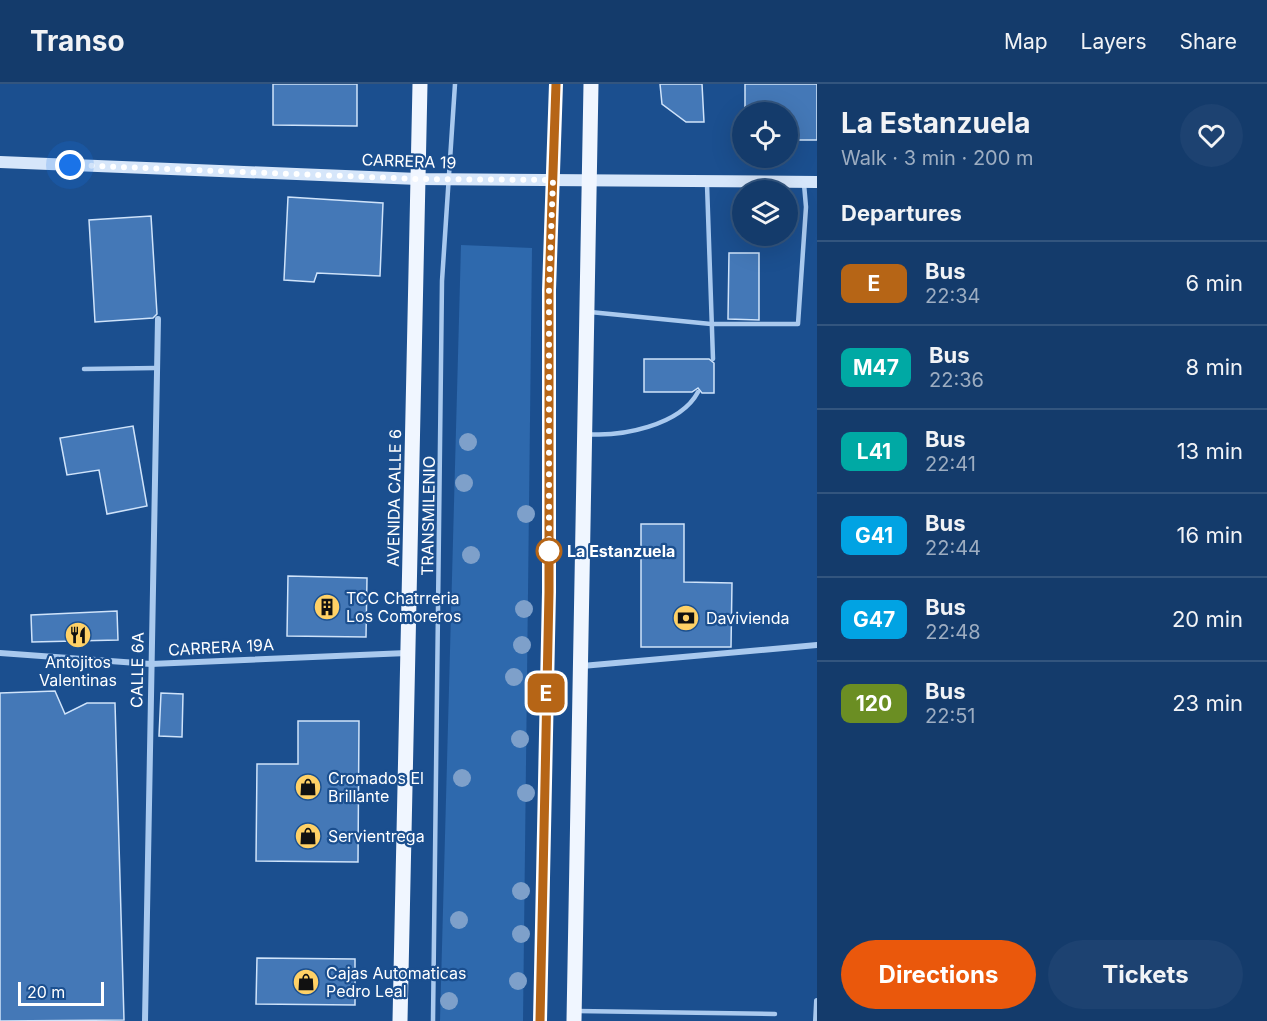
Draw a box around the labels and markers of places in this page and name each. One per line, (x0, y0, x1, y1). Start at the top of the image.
marker: La Estanzuela (536, 538, 562, 564)
place label: La Estanzuela (567, 541, 675, 561)
place label: TCC Chatrreria Los Comoreros (346, 588, 461, 626)
building icon: TCC Chatrreria Los Comoreros (312, 592, 342, 622)
bank icon: Davivienda (671, 603, 701, 633)
place label: Davivienda (706, 608, 790, 628)
restaurant icon: Antojitos Valentinas (63, 620, 93, 650)
place label: Antojitos Valentinas (39, 652, 117, 690)
place label: Cromados El Brillante (328, 768, 424, 806)
shop icon: Cromados El Brillante (293, 772, 323, 802)
shop icon: Servientrega (293, 821, 323, 851)
place label: Servientrega (328, 826, 425, 846)
place label: Cajas Automaticas Pedro Leal (326, 963, 466, 1001)
shop icon: Cajas Automaticas Pedro Leal (291, 967, 321, 997)

